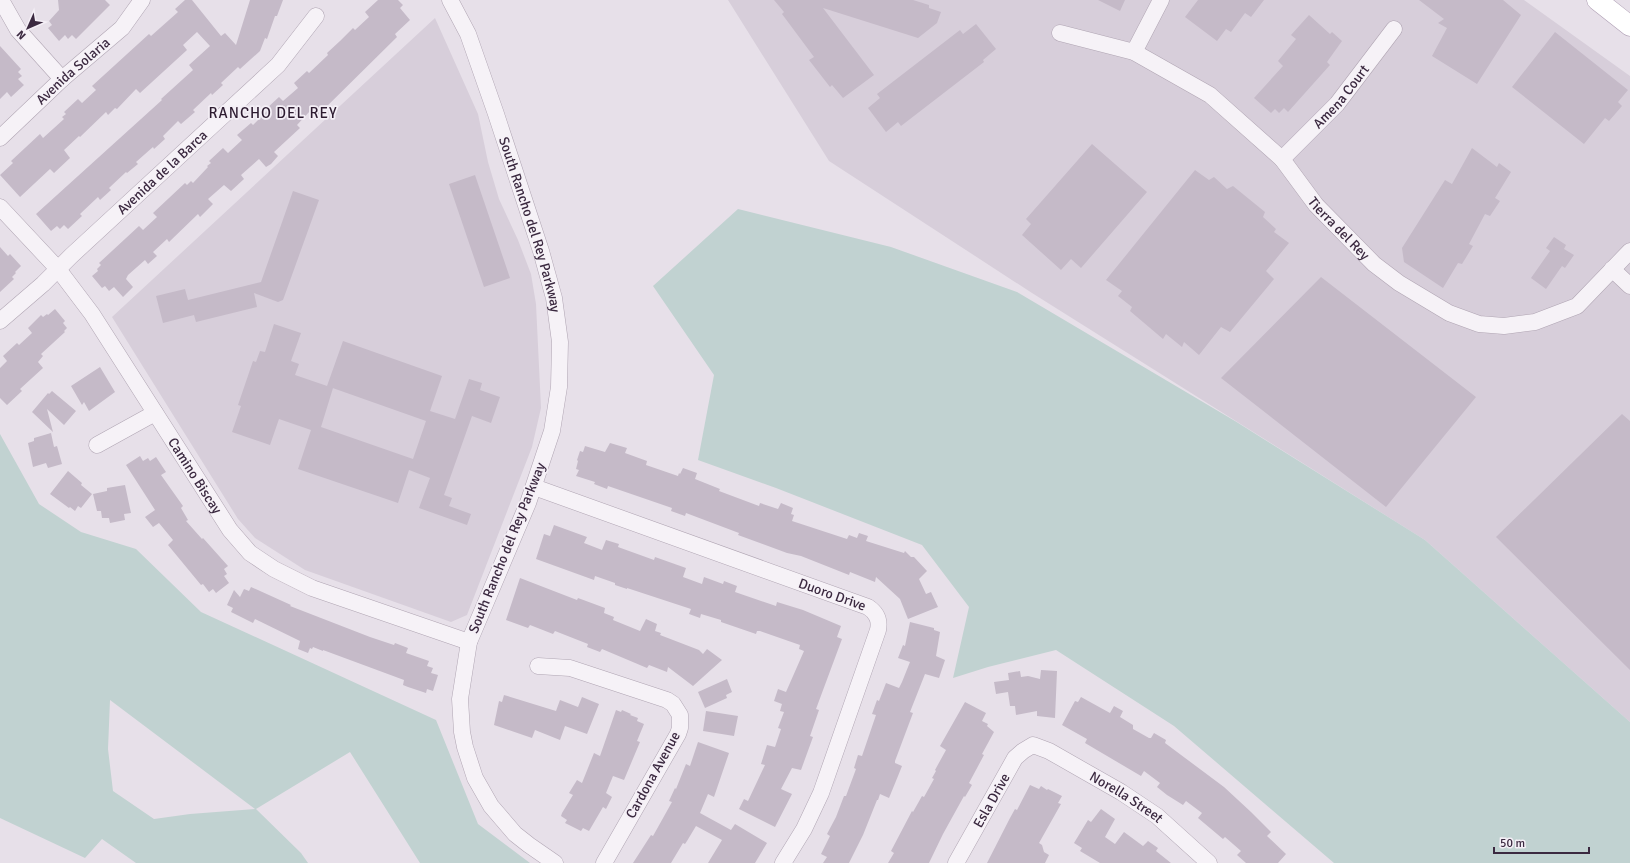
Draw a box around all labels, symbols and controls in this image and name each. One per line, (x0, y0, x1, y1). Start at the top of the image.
north arrow (8, 8, 48, 48)
text: N (14, 27, 29, 42)
street label: Avenida Solaria (32, 34, 113, 108)
street label: Amena Court (1309, 61, 1372, 132)
district label: RANCHO DEL REY (209, 104, 337, 122)
street label: Avenida de la Barca (113, 126, 211, 218)
street label: South Rancho del Rey Parkway (496, 135, 564, 314)
street label: Tierra del Rey (1304, 194, 1374, 264)
street label: Camino Biscay (165, 434, 226, 517)
street label: South Rancho del Rey Parkway (465, 460, 549, 636)
street label: Duoro Drive (796, 574, 868, 614)
street label: Cardona Avenue (622, 729, 684, 821)
street label: Norella Street (1087, 768, 1167, 826)
street label: Esla Drive (969, 770, 1013, 830)
scale bar (1494, 829, 1589, 855)
text: 50 m (1500, 836, 1525, 851)

